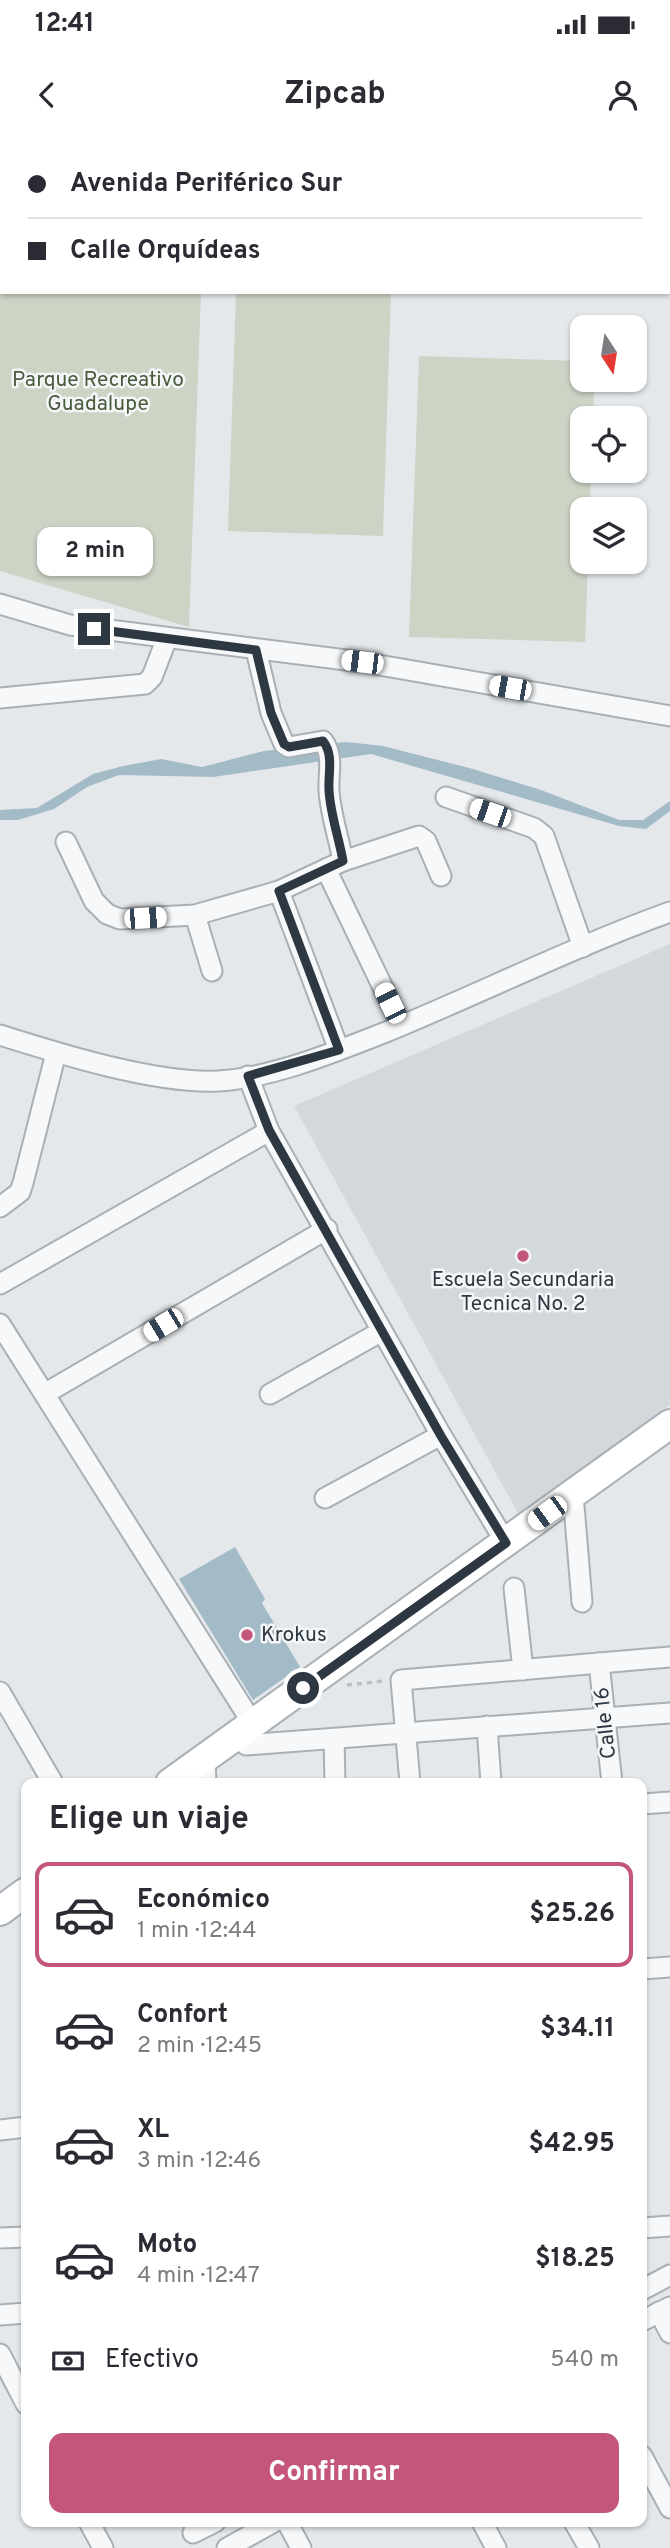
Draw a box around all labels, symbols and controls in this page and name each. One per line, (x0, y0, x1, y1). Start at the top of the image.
text: 12:41 (35, 8, 95, 41)
text: Zipcab (284, 75, 386, 115)
icon: back (28, 76, 66, 114)
icon: person (604, 76, 642, 114)
text: Avenida Periférico Sur (70, 168, 342, 201)
text: Calle Orquídeas (70, 235, 261, 268)
north arrow (570, 315, 648, 392)
map controls (570, 315, 647, 574)
park label: Parque Recreativo Guadalupe (12, 367, 184, 418)
button: locate (570, 406, 647, 483)
button: layers (570, 497, 647, 574)
callout: 2 min (36, 528, 152, 576)
text: 2 min (65, 537, 125, 566)
route end (78, 613, 110, 645)
car (340, 649, 385, 675)
car (488, 674, 533, 702)
car (467, 796, 514, 830)
car (124, 906, 167, 930)
car (372, 980, 409, 1026)
marker: Escuela Secundaria Tecnica No. 2 (515, 1248, 531, 1264)
place label: Escuela Secundaria Tecnica No. 2 (432, 1267, 614, 1318)
car (140, 1305, 187, 1345)
car (524, 1492, 571, 1534)
place label: Krokus (261, 1622, 327, 1649)
marker: Krokus (239, 1627, 255, 1643)
route start (287, 1672, 319, 1704)
street label: Calle 16 (589, 1686, 623, 1760)
text: Elige un viaje (49, 1800, 249, 1840)
icon: car (53, 1883, 116, 1946)
text: Económico (137, 1884, 270, 1917)
text: $25.26 (529, 1898, 615, 1931)
text: 1 min · 12:44 (137, 1917, 256, 1946)
icon: car (53, 1998, 116, 2061)
text: Confort (137, 1999, 228, 2032)
text: $34.11 (540, 2013, 615, 2046)
text: 2 min · 12:45 (137, 2032, 262, 2061)
icon: car (53, 2113, 116, 2176)
text: XL (137, 2114, 169, 2147)
text: $42.95 (529, 2128, 615, 2161)
text: 3 min · 12:46 (137, 2147, 261, 2176)
icon: car (53, 2228, 116, 2291)
text: Moto (137, 2229, 197, 2262)
text: $18.25 (535, 2243, 615, 2276)
text: 4 min · 12:47 (137, 2262, 260, 2291)
icon: cash (49, 2342, 87, 2380)
text: Efectivo (105, 2344, 199, 2377)
text: 540 m (550, 2346, 619, 2375)
button: Confirmar (49, 2433, 619, 2513)

